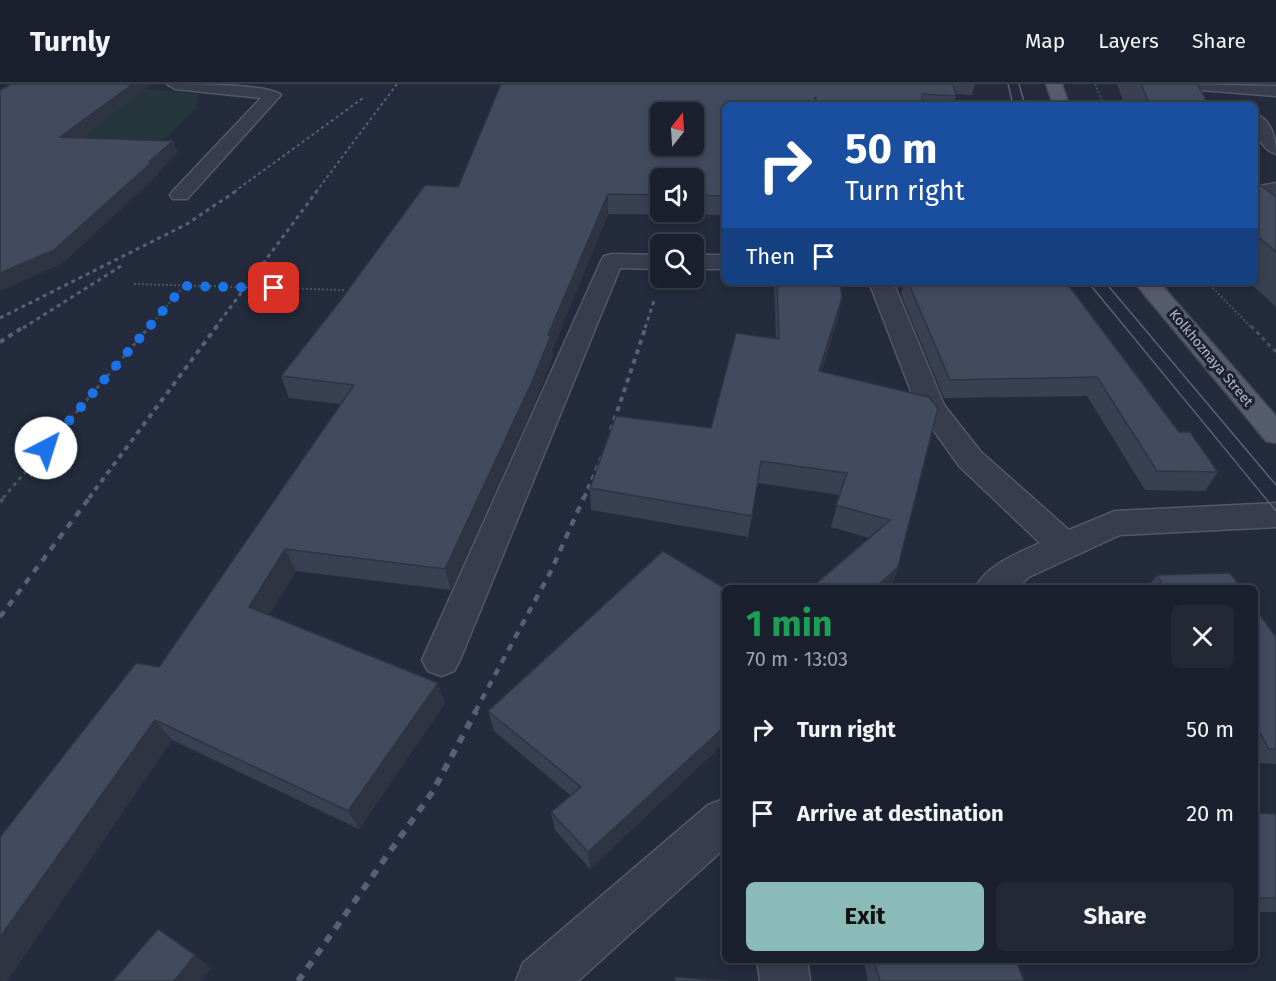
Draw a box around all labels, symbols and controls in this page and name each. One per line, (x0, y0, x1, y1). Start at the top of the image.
text: Turnly (30, 25, 110, 58)
text: Map (1025, 28, 1065, 54)
text: Layers (1098, 28, 1159, 54)
text: Share (1192, 28, 1246, 54)
north arrow (650, 102, 704, 156)
map controls (650, 102, 704, 288)
text: 50 m (845, 124, 938, 174)
icon: right (746, 126, 824, 204)
button: sound (650, 168, 704, 222)
text: Turn right (845, 175, 965, 207)
button: search (650, 234, 704, 288)
icon: arrive (807, 240, 840, 273)
text: Then (746, 243, 795, 270)
pin (248, 262, 299, 313)
icon: arrive (257, 271, 290, 304)
street label: Kolkhoznaya Street (1165, 306, 1257, 411)
position arrow (14.0, 416, 78.0, 480)
text: 1 min (746, 602, 833, 646)
button: close (1171, 605, 1234, 668)
text: 70 m · 13:03 (746, 647, 848, 671)
icon: right (746, 713, 779, 746)
text: Turn right (797, 716, 896, 743)
text: 50 m (1186, 716, 1234, 743)
icon: arrive (746, 797, 779, 830)
text: Arrive at destination (797, 800, 1004, 827)
text: 20 m (1186, 800, 1234, 827)
button: Exit (746, 882, 984, 951)
button: Share (996, 882, 1234, 951)

